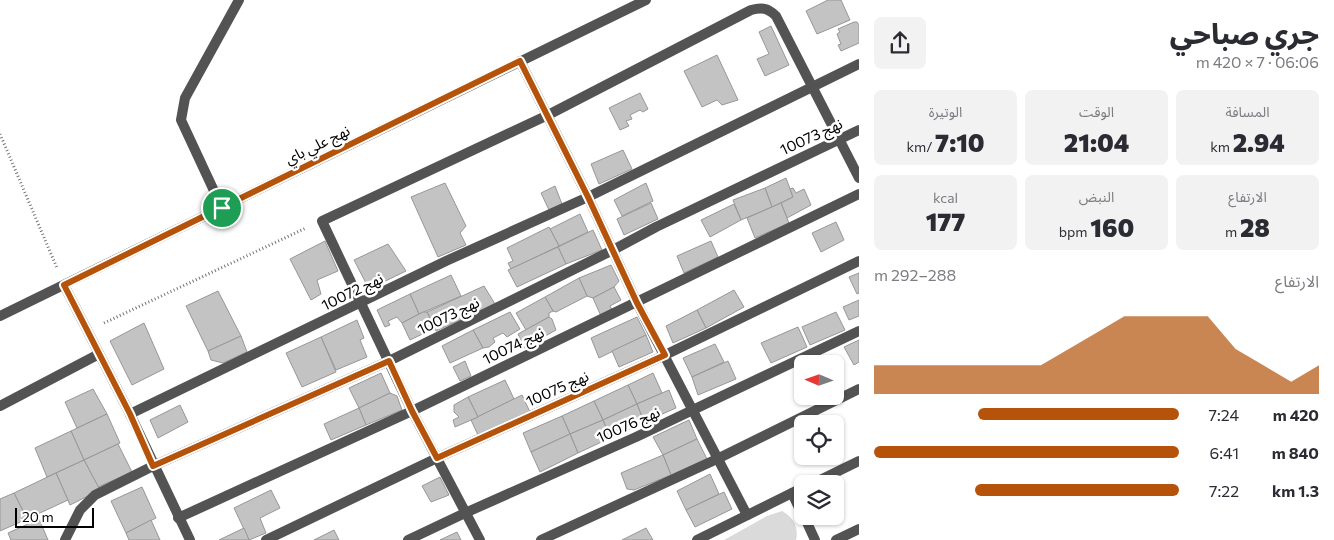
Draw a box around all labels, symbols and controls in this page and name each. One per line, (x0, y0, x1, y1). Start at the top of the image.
text: جري صباحي (1170, 16, 1319, 50)
button: share (874, 17, 926, 69)
text: 06:06 · 7 × 420 m (1196, 52, 1319, 71)
text: الوتيرة (929, 103, 962, 120)
text: الوقت (1079, 103, 1114, 120)
text: المسافة (1225, 103, 1270, 120)
street label: نهج 10073 (777, 114, 847, 162)
street label: نهج علي باي (282, 121, 354, 171)
text: 7:10 (935, 127, 985, 157)
text: 21:04 (1064, 127, 1129, 157)
text: 2.94 (1233, 127, 1285, 157)
text: /km (906, 138, 935, 155)
text: km (1210, 138, 1233, 155)
pin (201, 187, 243, 229)
text: النبض (1079, 188, 1114, 205)
text: الارتفاع (1228, 188, 1267, 205)
text: kcal (933, 189, 958, 206)
icon: arrive (208, 194, 236, 222)
text: 177 (926, 206, 965, 236)
text: 160 (1090, 212, 1134, 242)
text: 28 (1240, 212, 1270, 242)
text: bpm (1059, 223, 1090, 240)
text: m (1225, 223, 1240, 240)
text: 288–292 m (874, 265, 956, 284)
street label: نهج 10072 (318, 268, 388, 317)
text: الارتفاع (1275, 271, 1319, 290)
street label: نهج 10073 (414, 292, 484, 341)
street label: نهج 10074 (479, 322, 548, 371)
north arrow (794, 355, 844, 405)
map controls (794, 355, 844, 525)
street label: نهج 10075 (523, 366, 593, 413)
street label: نهج 10076 (594, 402, 664, 450)
text: 7:24 (1209, 405, 1239, 424)
text: 420 m (1273, 405, 1319, 424)
button: locate (794, 415, 844, 465)
text: 6:41 (1210, 443, 1239, 462)
text: 840 m (1272, 443, 1319, 462)
button: layers (794, 475, 844, 525)
text: 7:22 (1209, 481, 1239, 500)
text: 1.3 km (1272, 481, 1319, 500)
scale bar (15, 505, 94, 528)
text: 20 m (22, 508, 54, 525)

